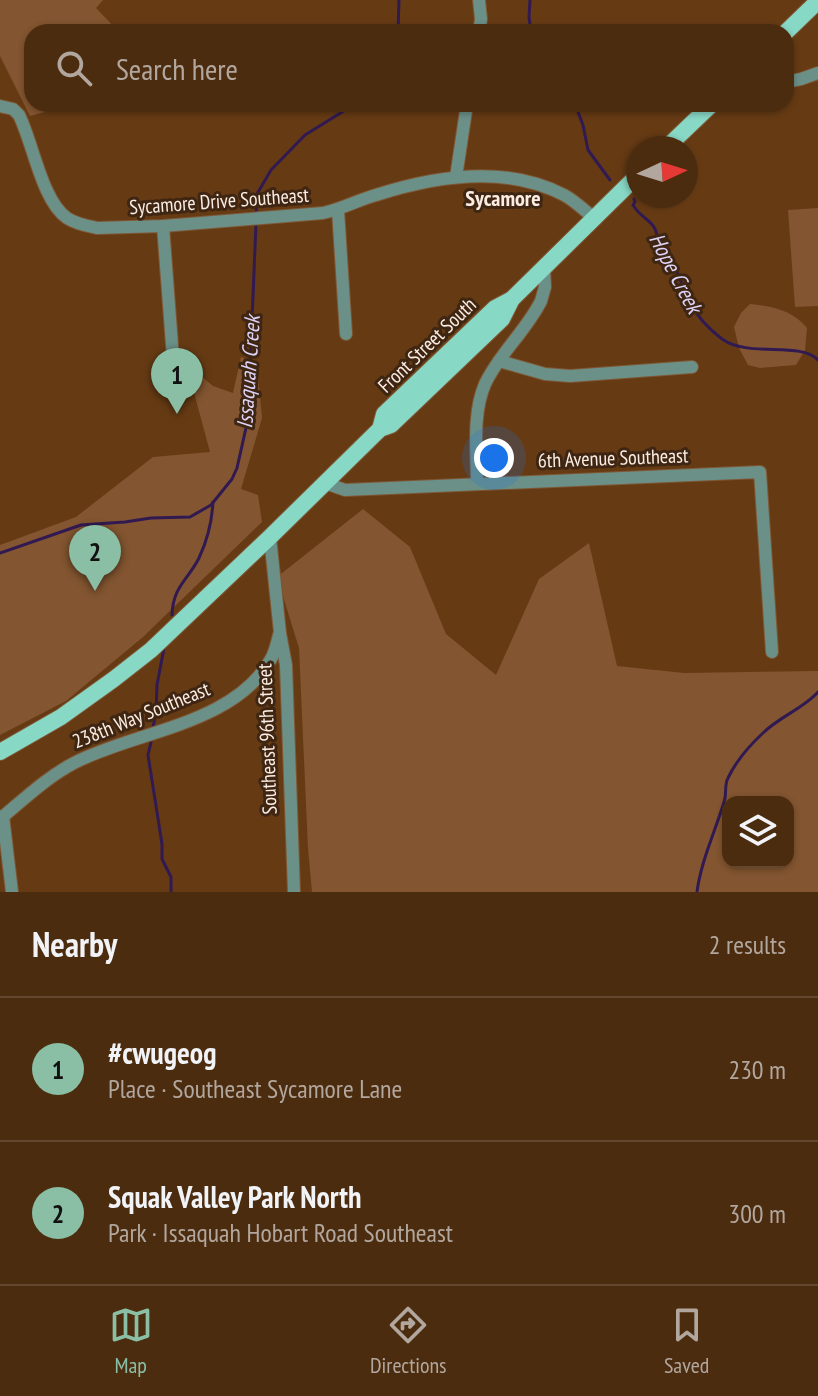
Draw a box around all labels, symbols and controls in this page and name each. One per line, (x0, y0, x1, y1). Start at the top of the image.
search box (24, 24, 794, 112)
icon: search (52, 46, 96, 90)
text: Search here (116, 49, 238, 88)
north arrow (626, 136, 698, 208)
street label: Sycamore Drive Southeast (128, 182, 310, 220)
district label: Sycamore (465, 184, 541, 212)
water label: Hope Creek (643, 228, 710, 320)
street label: Front Street South (372, 292, 482, 398)
water label: Issaquah Creek (230, 312, 266, 430)
pin: 1 (151, 348, 203, 414)
your location (474, 438, 514, 478)
street label: 6th Avenue Southeast (537, 442, 689, 474)
pin: 2 (69, 525, 121, 591)
street label: Southeast 96th Street (251, 663, 283, 815)
street label: 238th Way Southeast (69, 675, 214, 754)
map controls (722, 796, 794, 868)
button: layers (722, 796, 794, 868)
text: Nearby (32, 922, 117, 966)
text: 2 results (709, 928, 786, 961)
text: #cwugeog (108, 1033, 216, 1072)
text: 1 (52, 1053, 64, 1086)
text: 230 m (728, 1053, 786, 1086)
text: Place · Southeast Sycamore Lane (108, 1072, 402, 1105)
text: Squak Valley Park North (108, 1177, 362, 1216)
text: 2 (52, 1197, 64, 1230)
text: 300 m (728, 1197, 786, 1230)
text: Park · Issaquah Hobart Road Southeast (108, 1216, 453, 1249)
tab: Map (109, 1303, 153, 1379)
tab: Directions (370, 1303, 447, 1379)
tab: Saved (664, 1303, 709, 1379)

